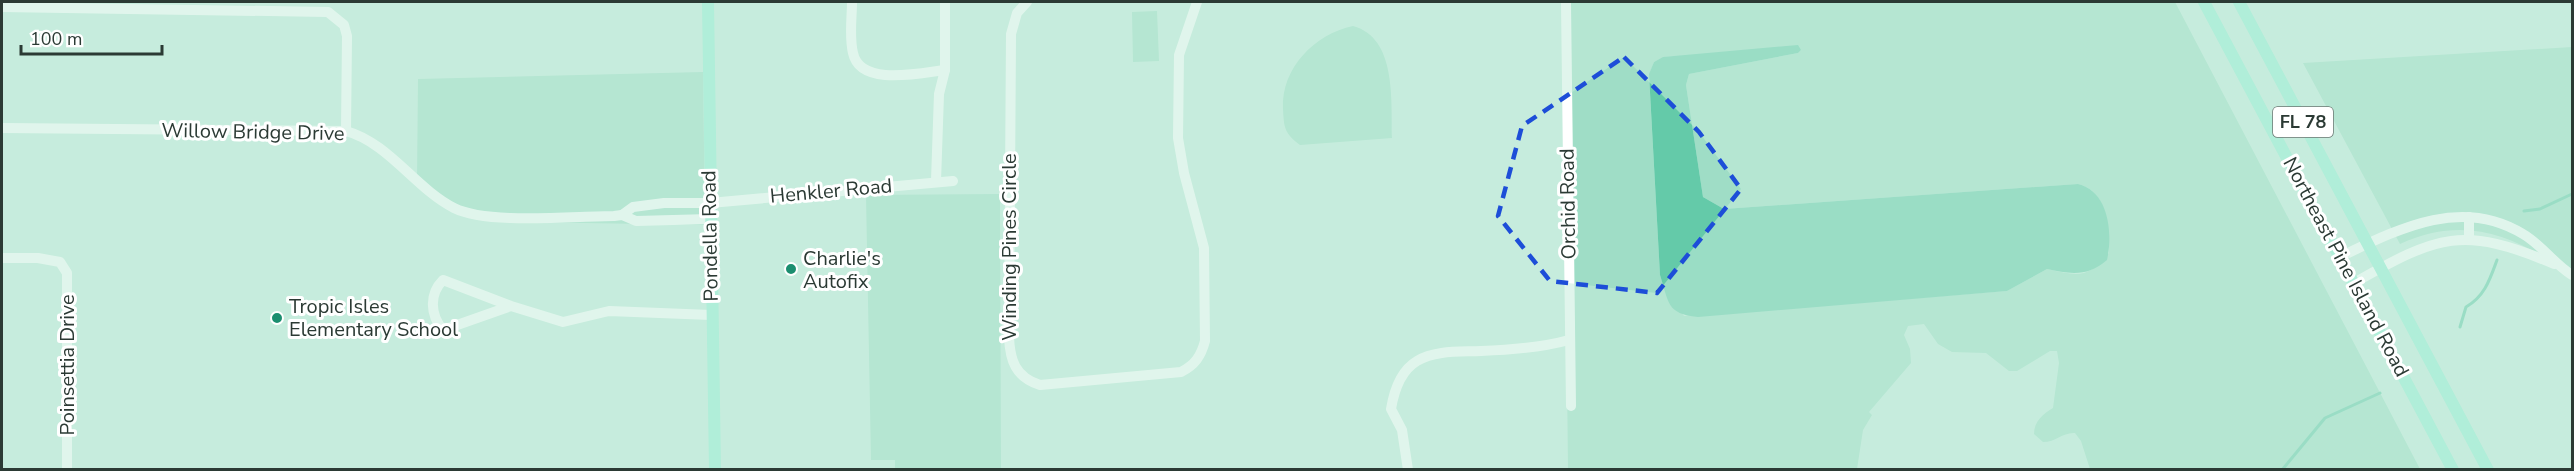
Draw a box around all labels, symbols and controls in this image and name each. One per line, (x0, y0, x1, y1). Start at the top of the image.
scale bar (21, 18, 162, 56)
text: 100 m (30, 27, 82, 51)
road number: FL 78 (2273, 107, 2333, 137)
street label: Willow Bridge Drive (161, 117, 345, 147)
street label: Orchid Road (1554, 148, 1582, 260)
street label: Northeast Pine Island Road (2277, 152, 2415, 382)
street label: Winding Pines Circle (996, 153, 1023, 341)
street label: Pondella Road (695, 170, 725, 302)
street label: Henkler Road (769, 172, 893, 210)
place label: Charlie's Autofix (803, 245, 881, 295)
marker: Charlie's Autofix (784, 262, 798, 276)
place label: Tropic Isles Elementary School (289, 293, 458, 343)
street label: Poinsettia Drive (54, 294, 81, 436)
marker: Tropic Isles Elementary School (270, 311, 284, 325)

